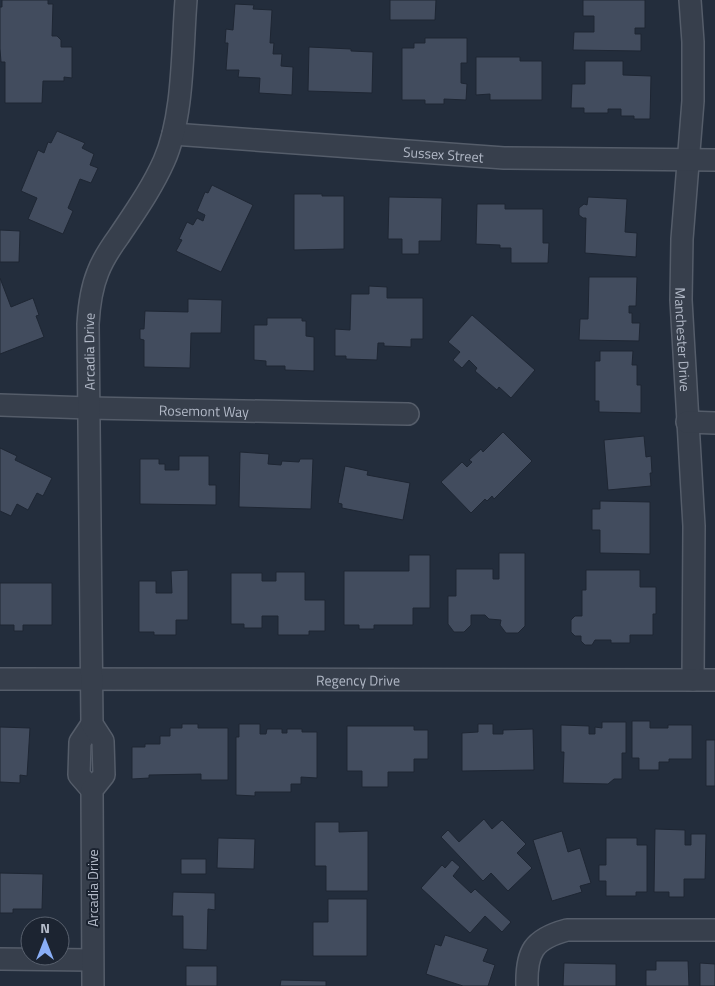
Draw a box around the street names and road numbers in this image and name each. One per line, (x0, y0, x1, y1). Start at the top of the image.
street label: Sussex Street (402, 140, 484, 167)
street label: Manchester Drive (670, 287, 697, 392)
street label: Arcadia Drive (77, 312, 99, 390)
street label: Rosemont Way (159, 399, 249, 422)
street label: Regency Drive (316, 669, 400, 690)
street label: Arcadia Drive (82, 849, 103, 927)

